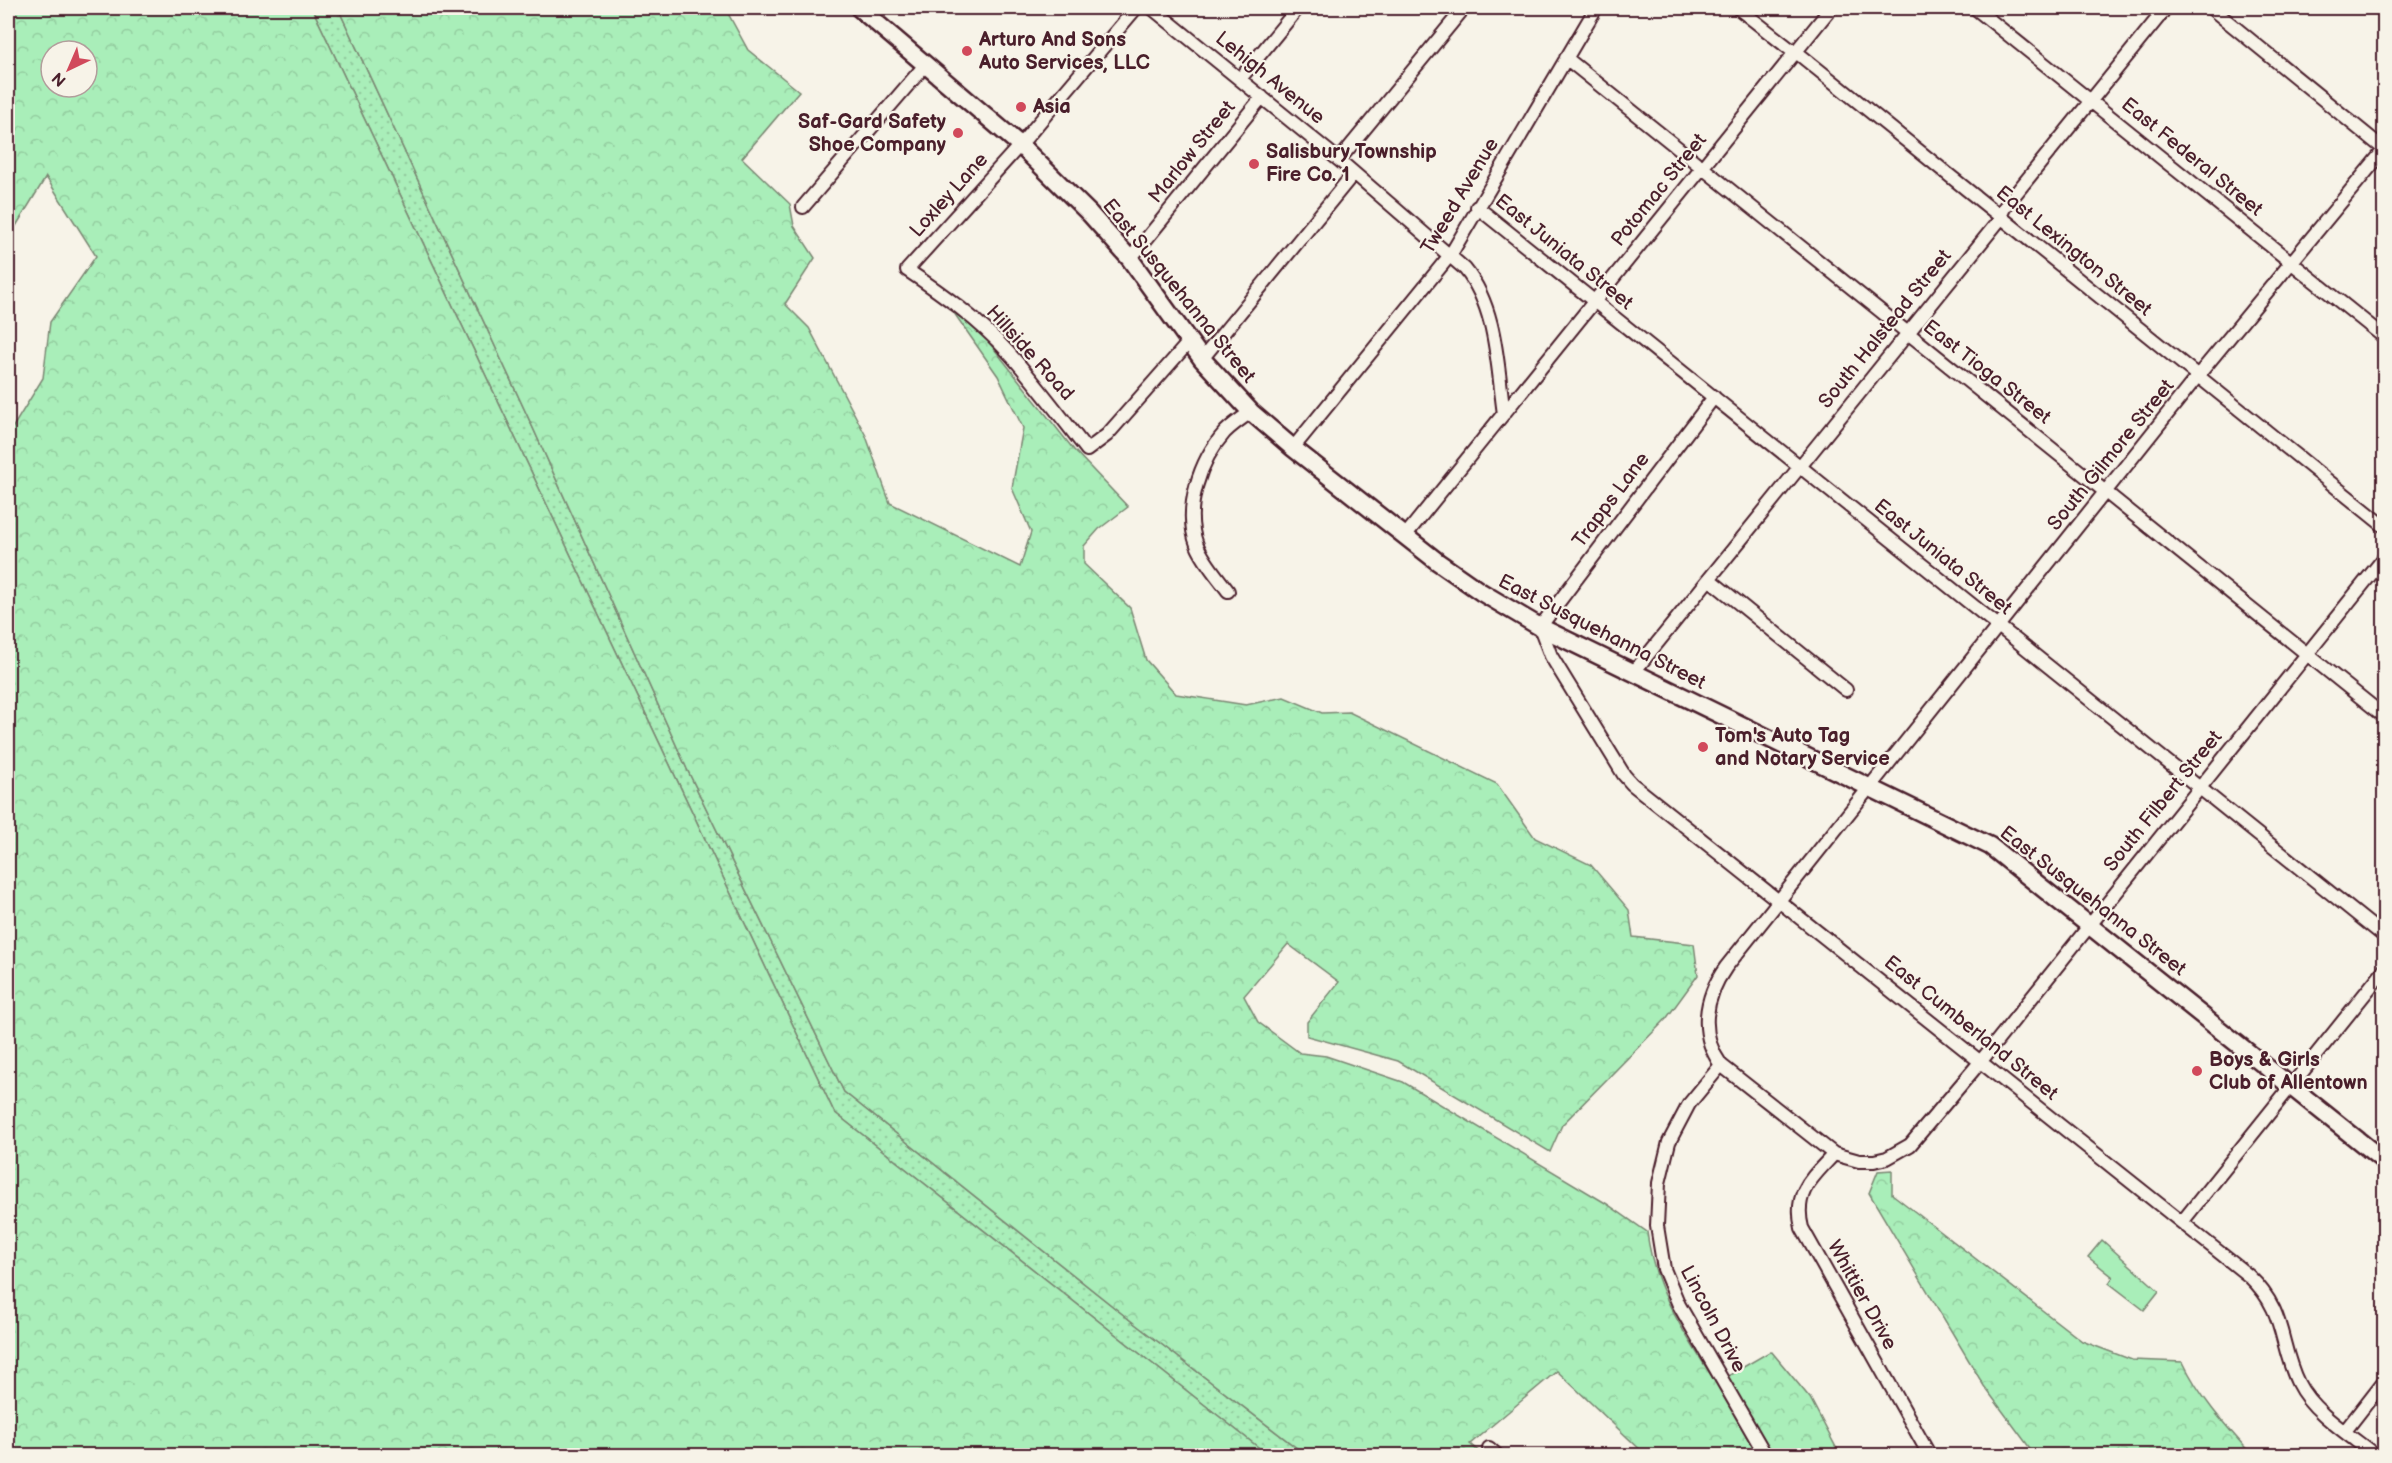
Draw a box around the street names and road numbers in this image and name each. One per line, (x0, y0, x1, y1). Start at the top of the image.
street label: Lehigh Avenue (1211, 27, 1330, 129)
street label: East Federal Street (2116, 93, 2268, 221)
street label: Marlow Street (1143, 96, 1241, 208)
street label: Potomac Street (1606, 129, 1712, 251)
street label: Tweed Avenue (1416, 133, 1504, 258)
street label: Loxley Lane (905, 148, 993, 242)
street label: East Lexington Street (1991, 181, 2157, 321)
street label: East Juniata Street (1490, 189, 1638, 315)
street label: East Susquehanna Street (1097, 194, 1261, 388)
street label: South Halstead Street (1814, 245, 1956, 413)
street label: Hillside Road (981, 300, 1079, 406)
street label: East Tioga Street (1918, 315, 2056, 429)
street label: South Gilmore Street (2043, 375, 2179, 535)
street label: Trapps Lane (1567, 448, 1655, 552)
street label: East Juniata Street (1869, 494, 2017, 620)
street label: East Susquehanna Street (1494, 569, 1710, 695)
street label: South Filbert Street (2099, 726, 2227, 876)
street label: East Susquehanna Street (1995, 821, 2191, 981)
street label: East Cumberland Street (1879, 950, 2063, 1106)
street label: Whittier Drive (1822, 1236, 1902, 1354)
street label: Lincoln Drive (1675, 1261, 1751, 1377)

